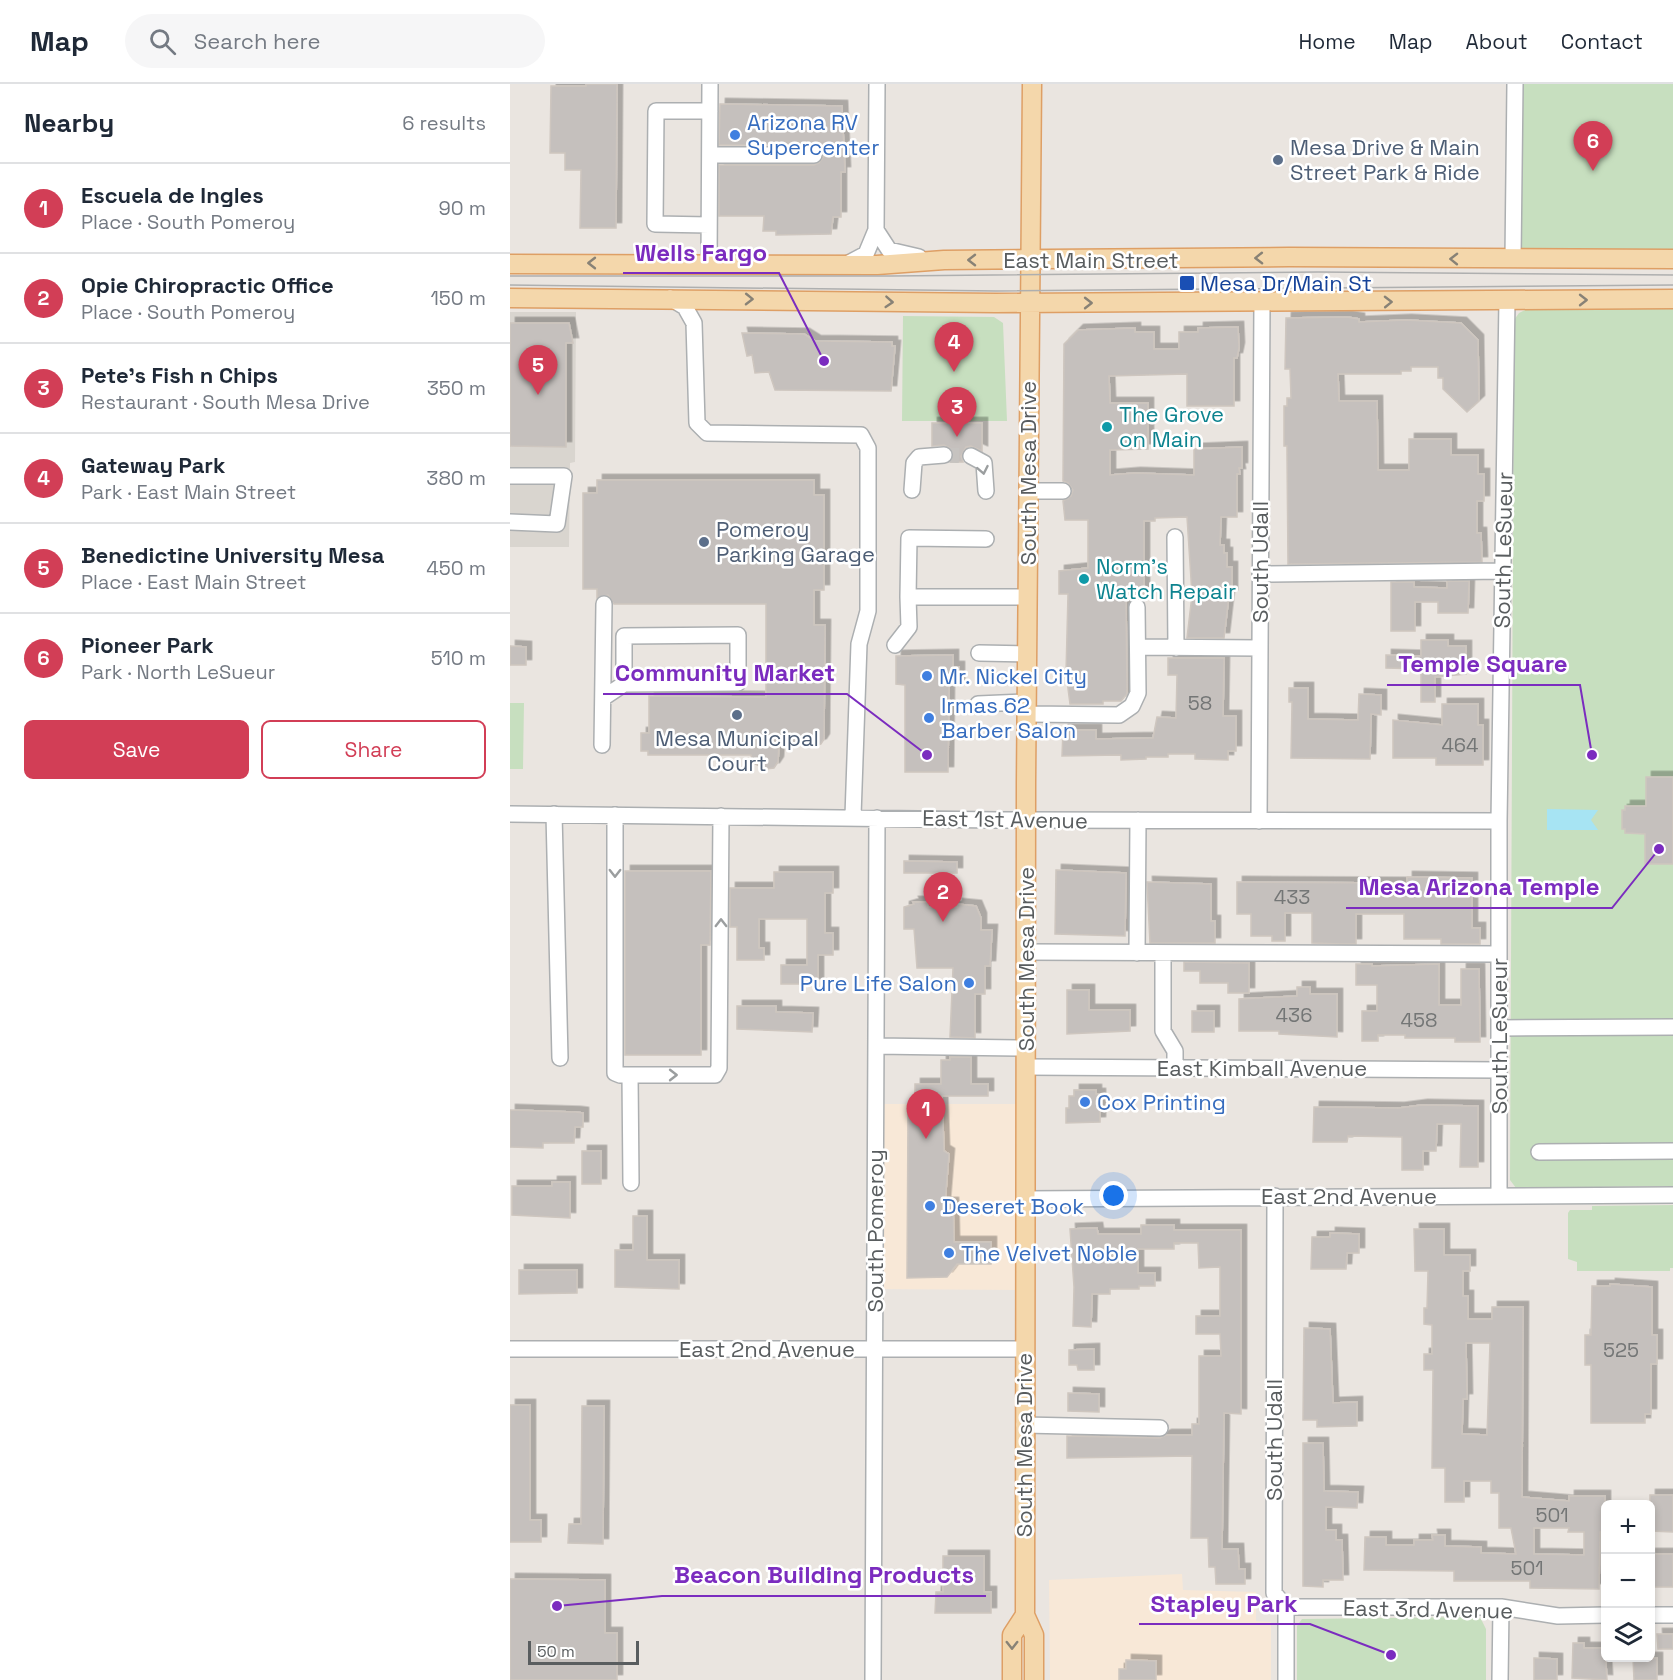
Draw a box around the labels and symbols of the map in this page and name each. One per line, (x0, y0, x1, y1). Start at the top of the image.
place label: Arizona RV Supercenter (747, 108, 879, 161)
pin: 6 (1574, 122, 1612, 171)
marker: Arizona RV Supercenter (728, 128, 742, 142)
place label: Mesa Drive & Main Street Park & Ride (1290, 133, 1480, 186)
marker: Mesa Drive & Main Street Park & Ride (1271, 153, 1285, 167)
callout: Wells Fargo (623, 231, 779, 273)
text: Wells Fargo (635, 237, 767, 268)
street label: East Main Street (1003, 246, 1179, 274)
one-way arrow (1255, 251, 1264, 264)
one-way arrow (1450, 252, 1459, 265)
one-way arrow (968, 254, 977, 266)
one-way arrow (587, 257, 596, 269)
place label: Mesa Dr/Main St (1200, 269, 1372, 297)
marker: Mesa Dr/Main St (1178, 274, 1196, 292)
one-way arrow (745, 293, 754, 305)
one-way arrow (1578, 294, 1587, 306)
one-way arrow (884, 295, 893, 308)
one-way arrow (1383, 296, 1392, 308)
one-way arrow (1083, 297, 1092, 309)
pin: 4 (934, 322, 974, 372)
pin: 5 (519, 346, 558, 395)
street label: South Mesa Drive (1014, 381, 1042, 565)
pin: 3 (938, 388, 976, 437)
place label: The Grove on Main (1119, 400, 1224, 453)
marker: The Grove on Main (1100, 420, 1114, 434)
one-way arrow (976, 465, 989, 475)
street label: South LeSueur (1488, 472, 1518, 628)
street label: South Udall (1246, 501, 1274, 623)
place label: Pomeroy Parking Garage (716, 515, 875, 568)
marker: Pomeroy Parking Garage (697, 535, 711, 549)
place label: Norm's Watch Repair (1096, 552, 1236, 605)
marker: Norm's Watch Repair (1077, 572, 1091, 586)
callout: Temple Square (1387, 643, 1580, 685)
text: Temple Square (1398, 648, 1568, 679)
callout: Community Market (603, 652, 847, 694)
text: Community Market (615, 657, 835, 688)
place label: Mr. Nickel City (939, 662, 1087, 690)
marker: Mr. Nickel City (920, 669, 934, 683)
house number: 58 (1188, 690, 1212, 716)
place label: Irmas 62 Barber Salon (941, 691, 1076, 744)
marker: Mesa Municipal Court (730, 708, 744, 722)
marker: Irmas 62 Barber Salon (922, 711, 936, 725)
place label: Mesa Municipal Court (655, 724, 819, 777)
house number: 464 (1441, 732, 1479, 758)
street label: East 1st Avenue (922, 804, 1088, 834)
callout: Mesa Arizona Temple (1346, 866, 1612, 908)
street label: South Mesa Drive (1012, 867, 1040, 1051)
one-way arrow (609, 869, 621, 878)
text: Mesa Arizona Temple (1359, 871, 1599, 902)
pin: 2 (924, 872, 962, 922)
house number: 433 (1274, 884, 1310, 910)
one-way arrow (714, 919, 727, 928)
street label: South LeSueur (1485, 958, 1513, 1114)
place label: Pure Life Salon (800, 969, 957, 997)
marker: Pure Life Salon (962, 976, 976, 990)
house number: 436 (1276, 1002, 1312, 1028)
house number: 458 (1401, 1007, 1437, 1033)
street label: East Kimball Avenue (1157, 1054, 1367, 1082)
one-way arrow (668, 1069, 677, 1081)
place label: Cox Printing (1097, 1088, 1226, 1116)
pin: 1 (906, 1090, 946, 1139)
marker: Cox Printing (1078, 1095, 1092, 1109)
street label: South Pomeroy (861, 1149, 889, 1313)
your location (1099, 1181, 1128, 1210)
street label: East 2nd Avenue (1261, 1182, 1437, 1210)
place label: Deseret Book (942, 1192, 1084, 1220)
marker: Deseret Book (923, 1199, 937, 1213)
place label: The Velvet Noble (961, 1239, 1138, 1267)
marker: The Velvet Noble (942, 1246, 956, 1260)
street label: East 2nd Avenue (679, 1335, 855, 1363)
house number: 525 (1603, 1337, 1639, 1363)
street label: South Mesa Drive (1010, 1353, 1038, 1537)
street label: South Udall (1260, 1379, 1288, 1501)
house number: 501 (1535, 1502, 1569, 1528)
callout: Beacon Building Products (662, 1554, 986, 1596)
house number: 501 (1510, 1555, 1544, 1581)
text: Beacon Building Products (674, 1559, 974, 1590)
callout: Stapley Park (1139, 1582, 1310, 1624)
text: Stapley Park (1151, 1588, 1298, 1619)
street label: East 3rd Avenue (1343, 1594, 1513, 1624)
scale bar (528, 1638, 639, 1666)
one-way arrow (1006, 1641, 1018, 1650)

